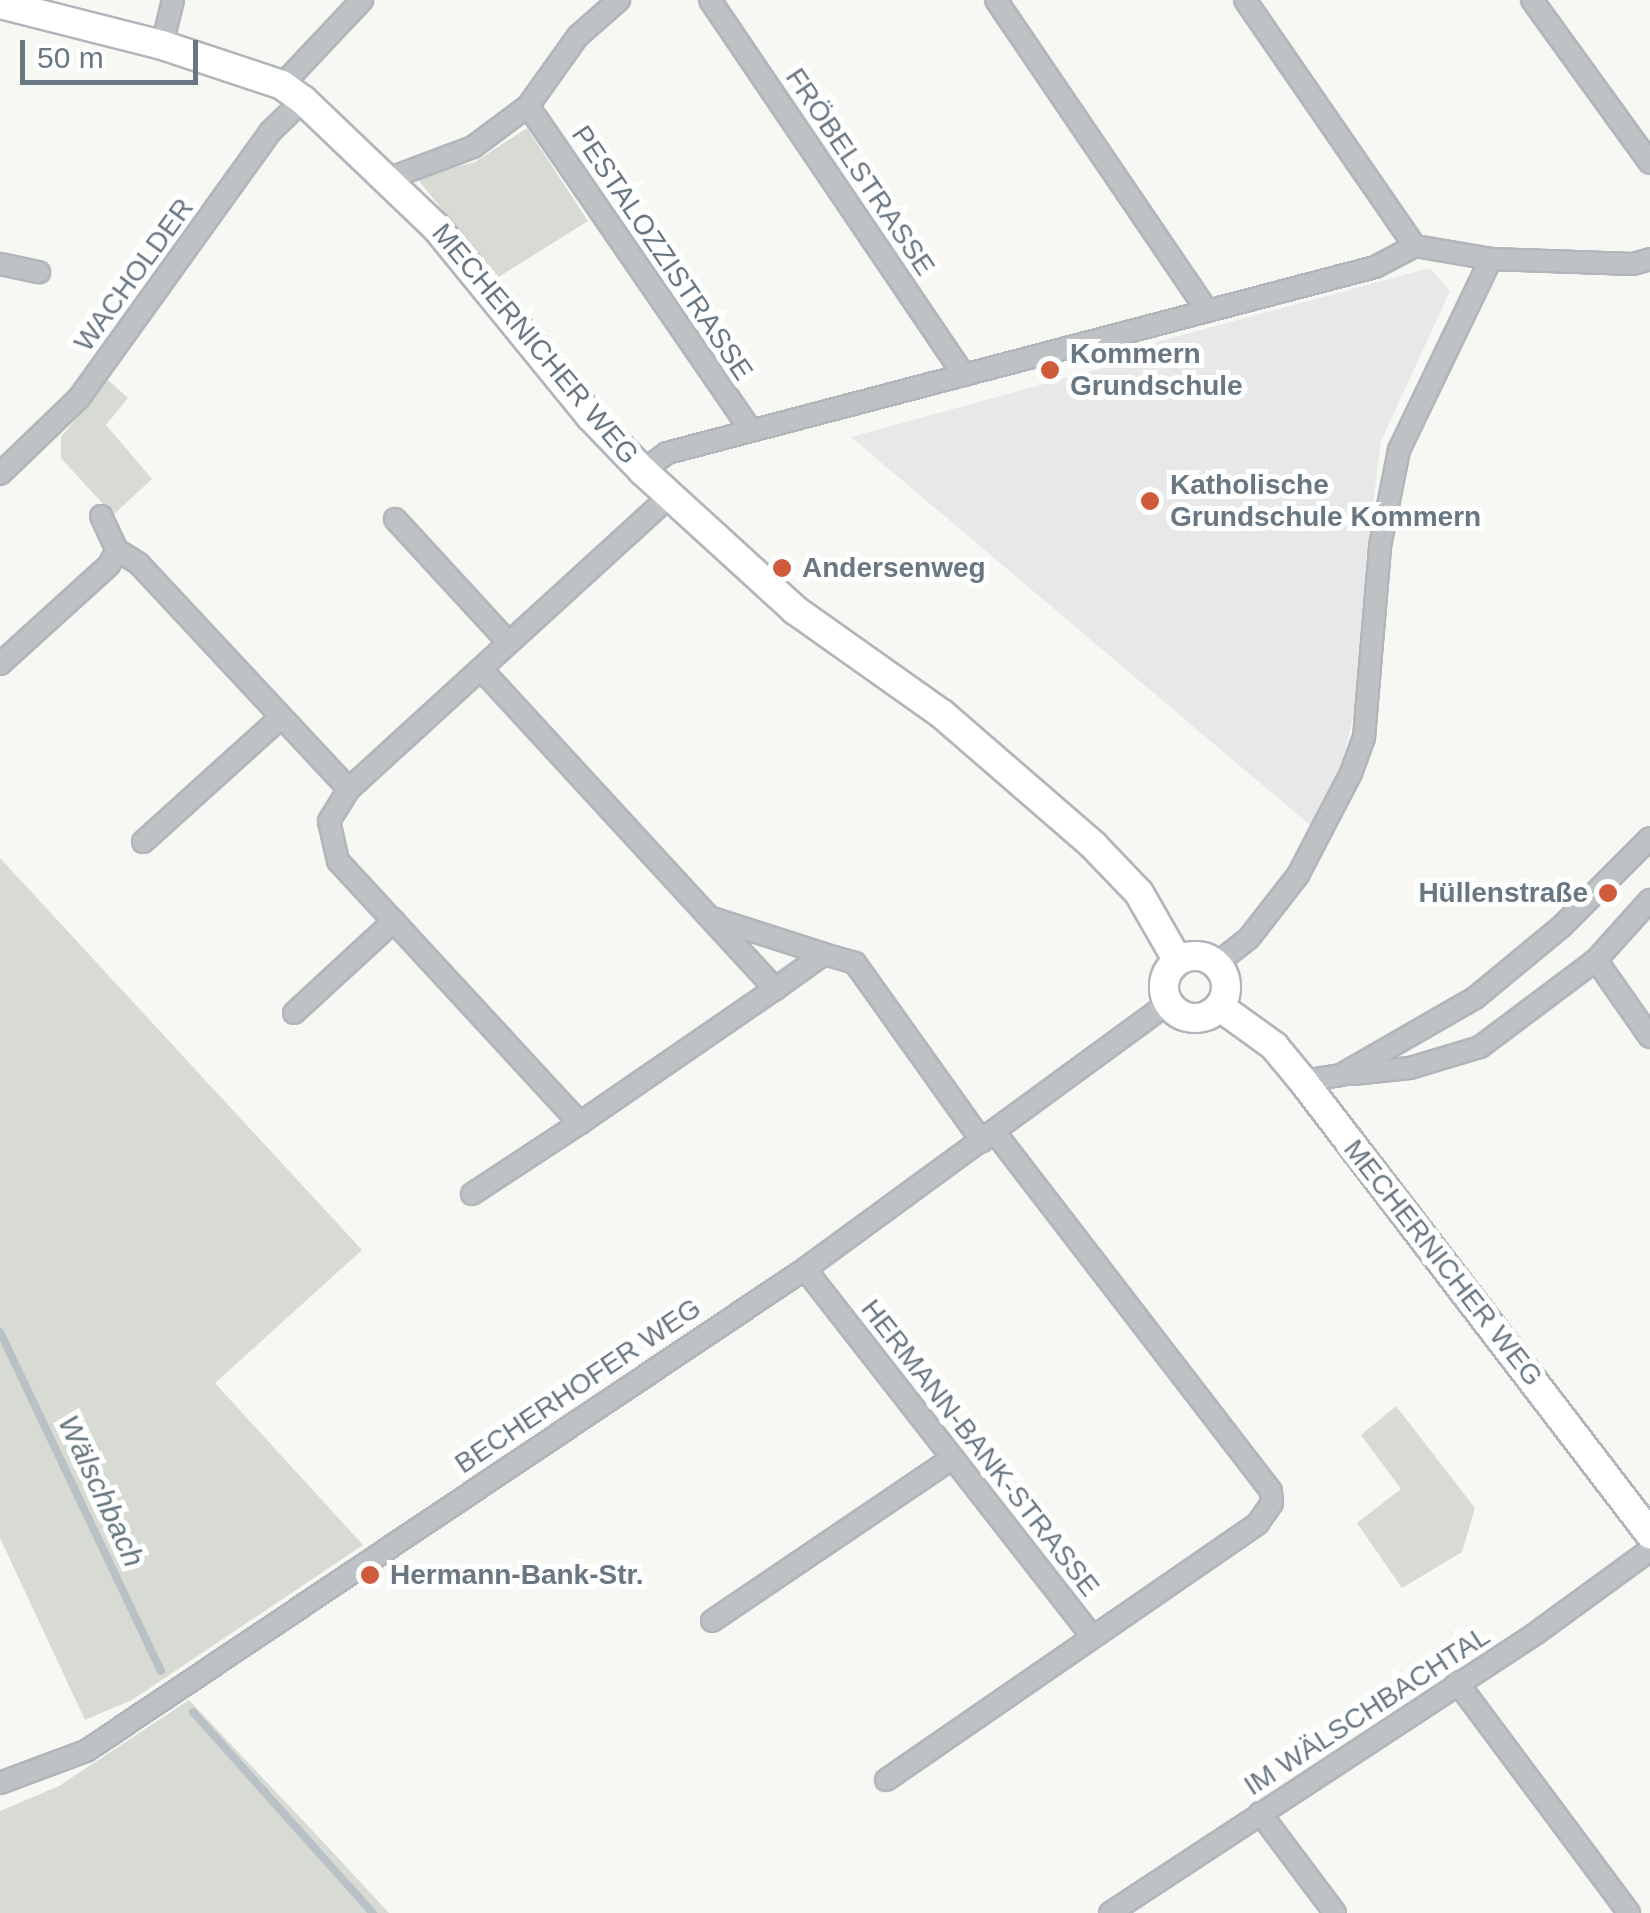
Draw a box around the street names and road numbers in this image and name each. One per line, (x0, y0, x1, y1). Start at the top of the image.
street label: FRÖBELSTRASSE (778, 62, 942, 282)
street label: PESTALOZZISTRASSE (564, 119, 760, 387)
street label: WACHOLDER (67, 192, 201, 358)
street label: MECHERNICHER WEG (425, 217, 645, 471)
street label: MECHERNICHER WEG (1336, 1133, 1550, 1393)
street label: BECHERHOFER WEG (449, 1291, 707, 1481)
street label: HERMANN-BANK-STRASSE (854, 1293, 1106, 1603)
street label: IM WÄLSCHBACHTAL (1238, 1619, 1496, 1803)

